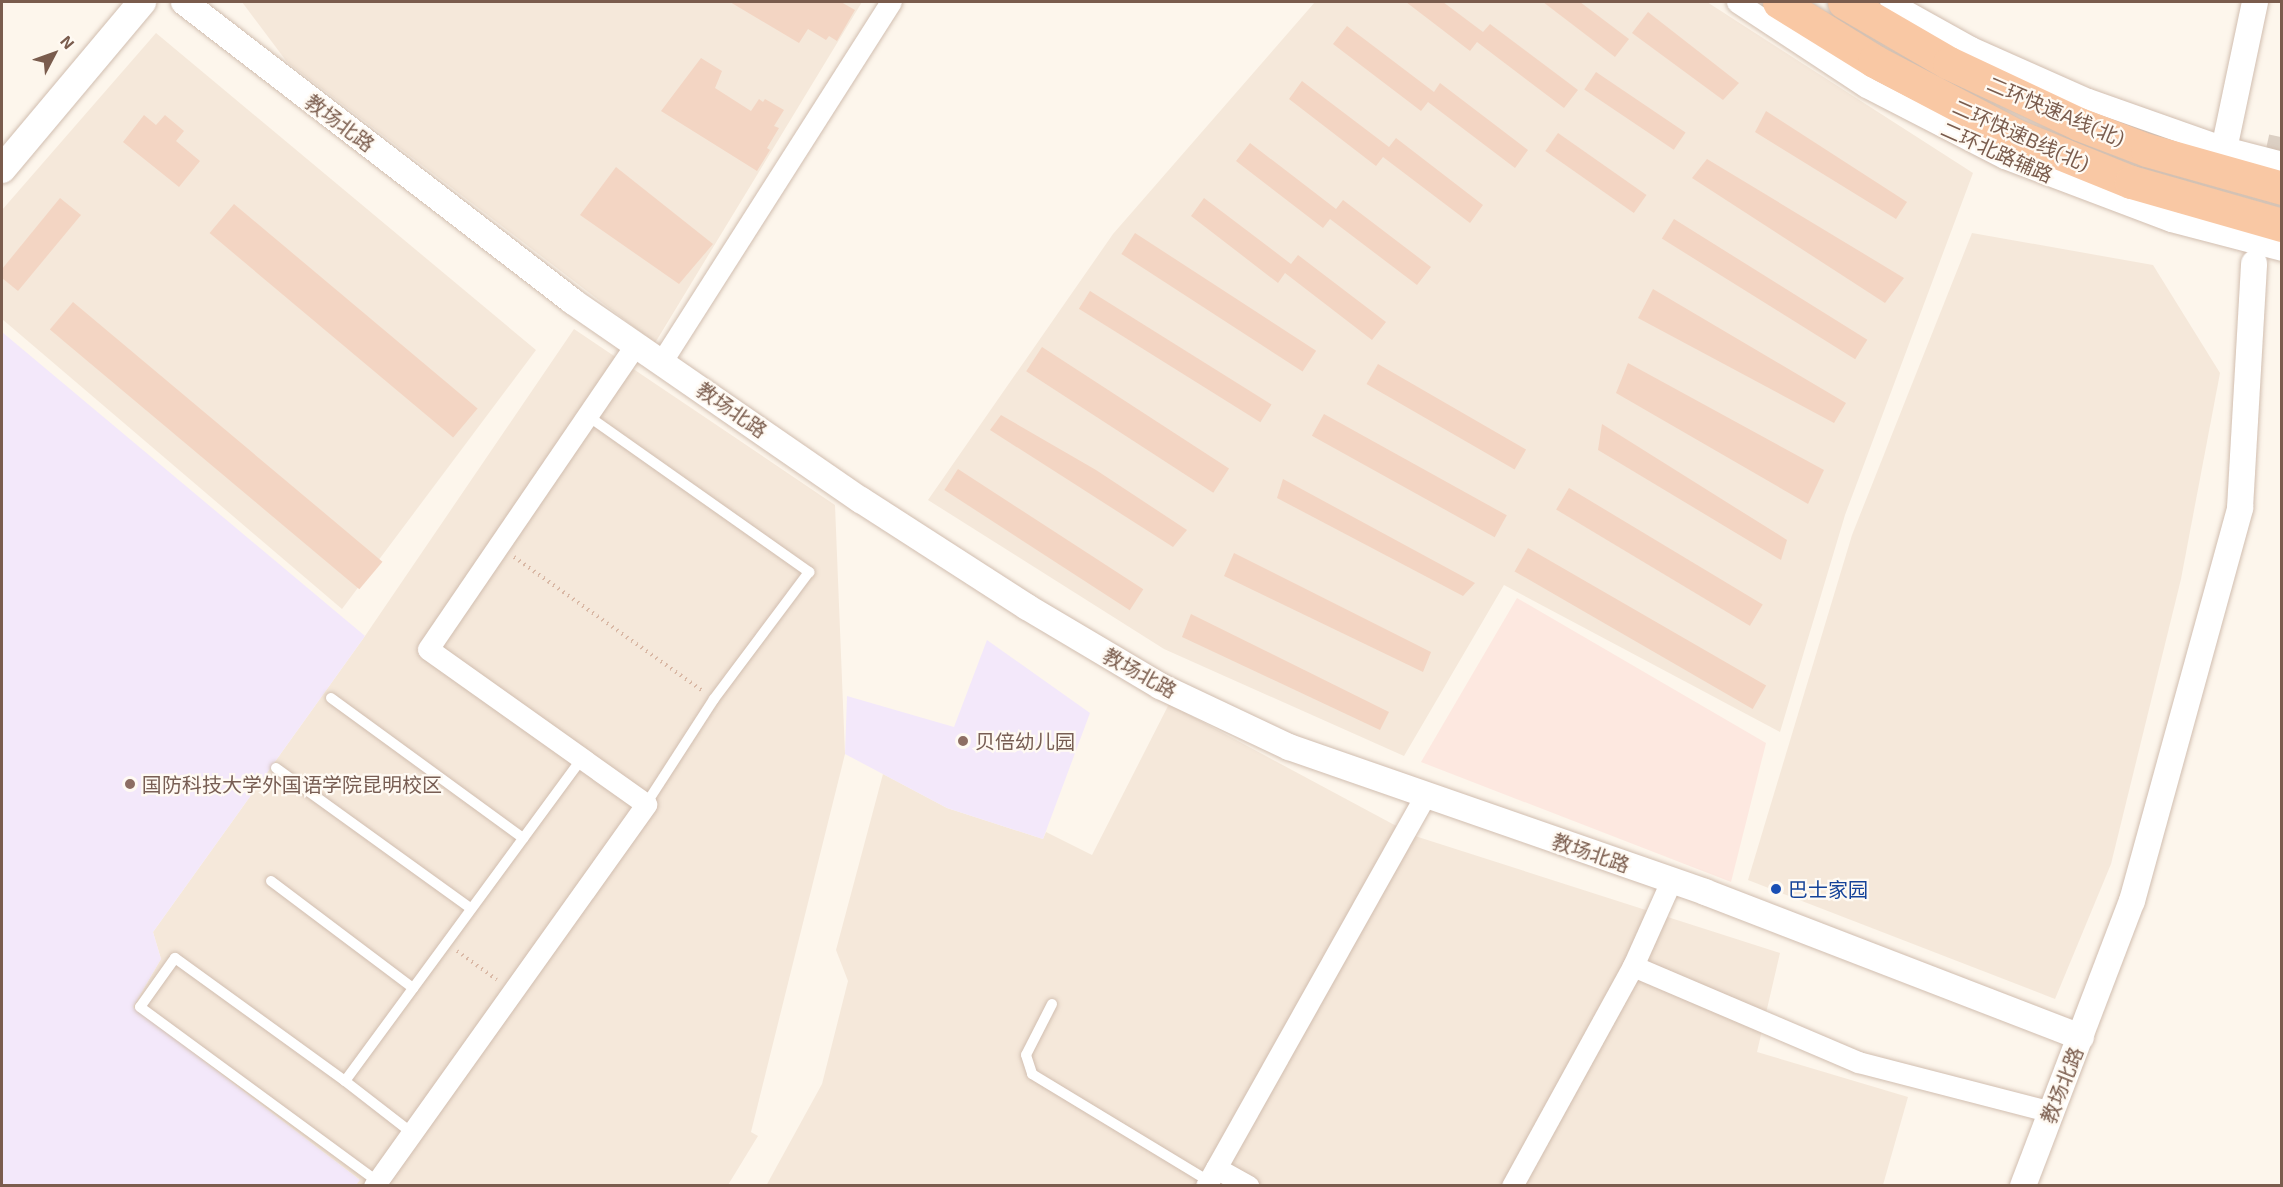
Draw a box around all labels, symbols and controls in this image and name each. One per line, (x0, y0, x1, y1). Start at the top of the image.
north arrow (24, 24, 84, 84)
text: N (57, 31, 79, 52)
street label: 二环快速A线(北) (1984, 71, 2128, 151)
street label: 教场北路 (301, 89, 379, 157)
street label: 二环快速B线(北) (1949, 94, 2093, 176)
street label: 二环北路辅路 (1937, 117, 2057, 187)
street label: 教场北路 (692, 377, 772, 443)
street label: 教场北路 (1099, 643, 1181, 703)
place label: 贝倍幼儿园 (975, 729, 1075, 753)
marker: 贝倍幼儿园 (956, 734, 970, 748)
place label: 国防科技大学外国语学院昆明校区 (142, 772, 442, 796)
marker: 国防科技大学外国语学院昆明校区 (123, 777, 137, 791)
street label: 教场北路 (1549, 829, 1633, 877)
place label: 巴士家园 (1788, 877, 1868, 901)
marker: 巴士家园 (1769, 882, 1783, 896)
street label: 教场北路 (2036, 1043, 2088, 1127)

